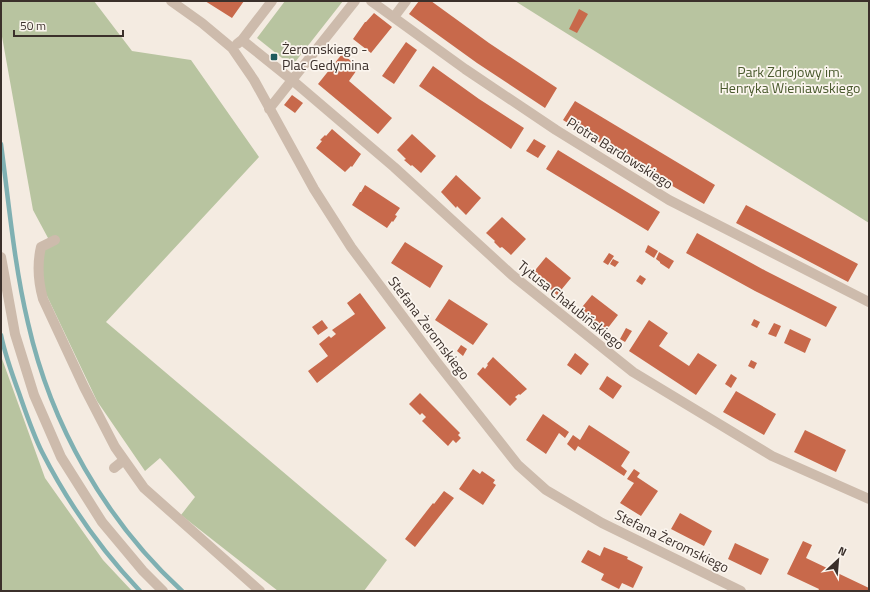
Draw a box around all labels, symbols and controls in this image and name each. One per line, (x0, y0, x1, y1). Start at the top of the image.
scale bar (14, 12, 123, 38)
text: 50 m (20, 16, 46, 35)
place label: Żeromskiego - Plac Gedymina (282, 38, 369, 75)
marker: Żeromskiego - Plac Gedymina (269, 52, 279, 62)
park label: Park Zdrojowy im. Henryka Wieniawskiego (719, 61, 861, 98)
street label: Piotra Bardowskiego (563, 111, 678, 194)
street label: Tytusa Chałubińskiego (513, 255, 629, 354)
street label: Stefana Żeromskiego (383, 272, 475, 384)
street label: Stefana Żeromskiego (611, 504, 733, 577)
north arrow (818, 540, 858, 580)
text: N (835, 542, 849, 560)

